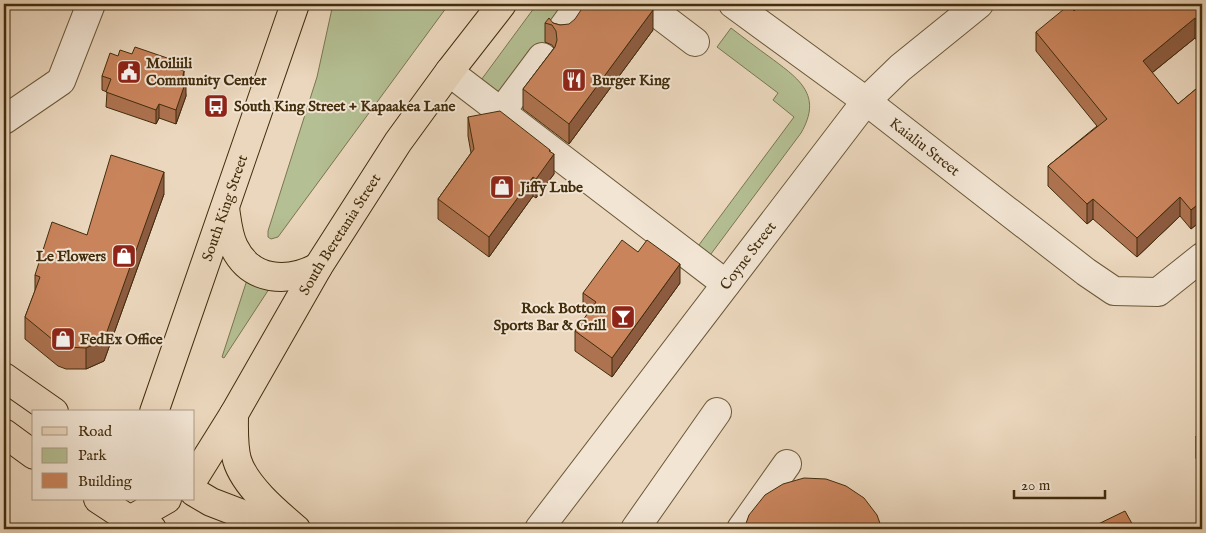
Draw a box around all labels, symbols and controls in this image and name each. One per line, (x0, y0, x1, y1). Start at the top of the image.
place label: Moiliili Community Center (146, 54, 267, 90)
public building icon: Moiliili Community Center (116, 59, 142, 85)
restaurant icon: Burger King (561, 67, 587, 93)
place label: Burger King (592, 71, 671, 90)
bus stop icon: South King Street + Kapaakea Lane (203, 93, 229, 119)
place label: South King Street + Kapaakea Lane (234, 97, 456, 116)
street label: Kaialiu Street (886, 113, 964, 180)
street label: South King Street (197, 152, 252, 264)
street label: South Beretania Street (295, 170, 385, 298)
shop icon: Jiffy Lube (489, 174, 515, 200)
place label: Jiffy Lube (518, 178, 583, 197)
street label: Coyne Street (716, 217, 780, 294)
shop icon: Le Flowers (111, 243, 137, 269)
place label: Le Flowers (36, 247, 107, 266)
place label: Rock Bottom Sports Bar & Grill (494, 299, 607, 335)
bar icon: Rock Bottom Sports Bar & Grill (610, 304, 636, 330)
shop icon: FedEx Office (50, 326, 76, 352)
place label: FedEx Office (80, 330, 163, 349)
legend (32, 410, 195, 500)
text: Road (78, 422, 113, 441)
text: Park (78, 446, 108, 465)
scale bar (1014, 468, 1105, 500)
text: Building (78, 472, 133, 491)
text: 20 m (1021, 476, 1051, 495)

